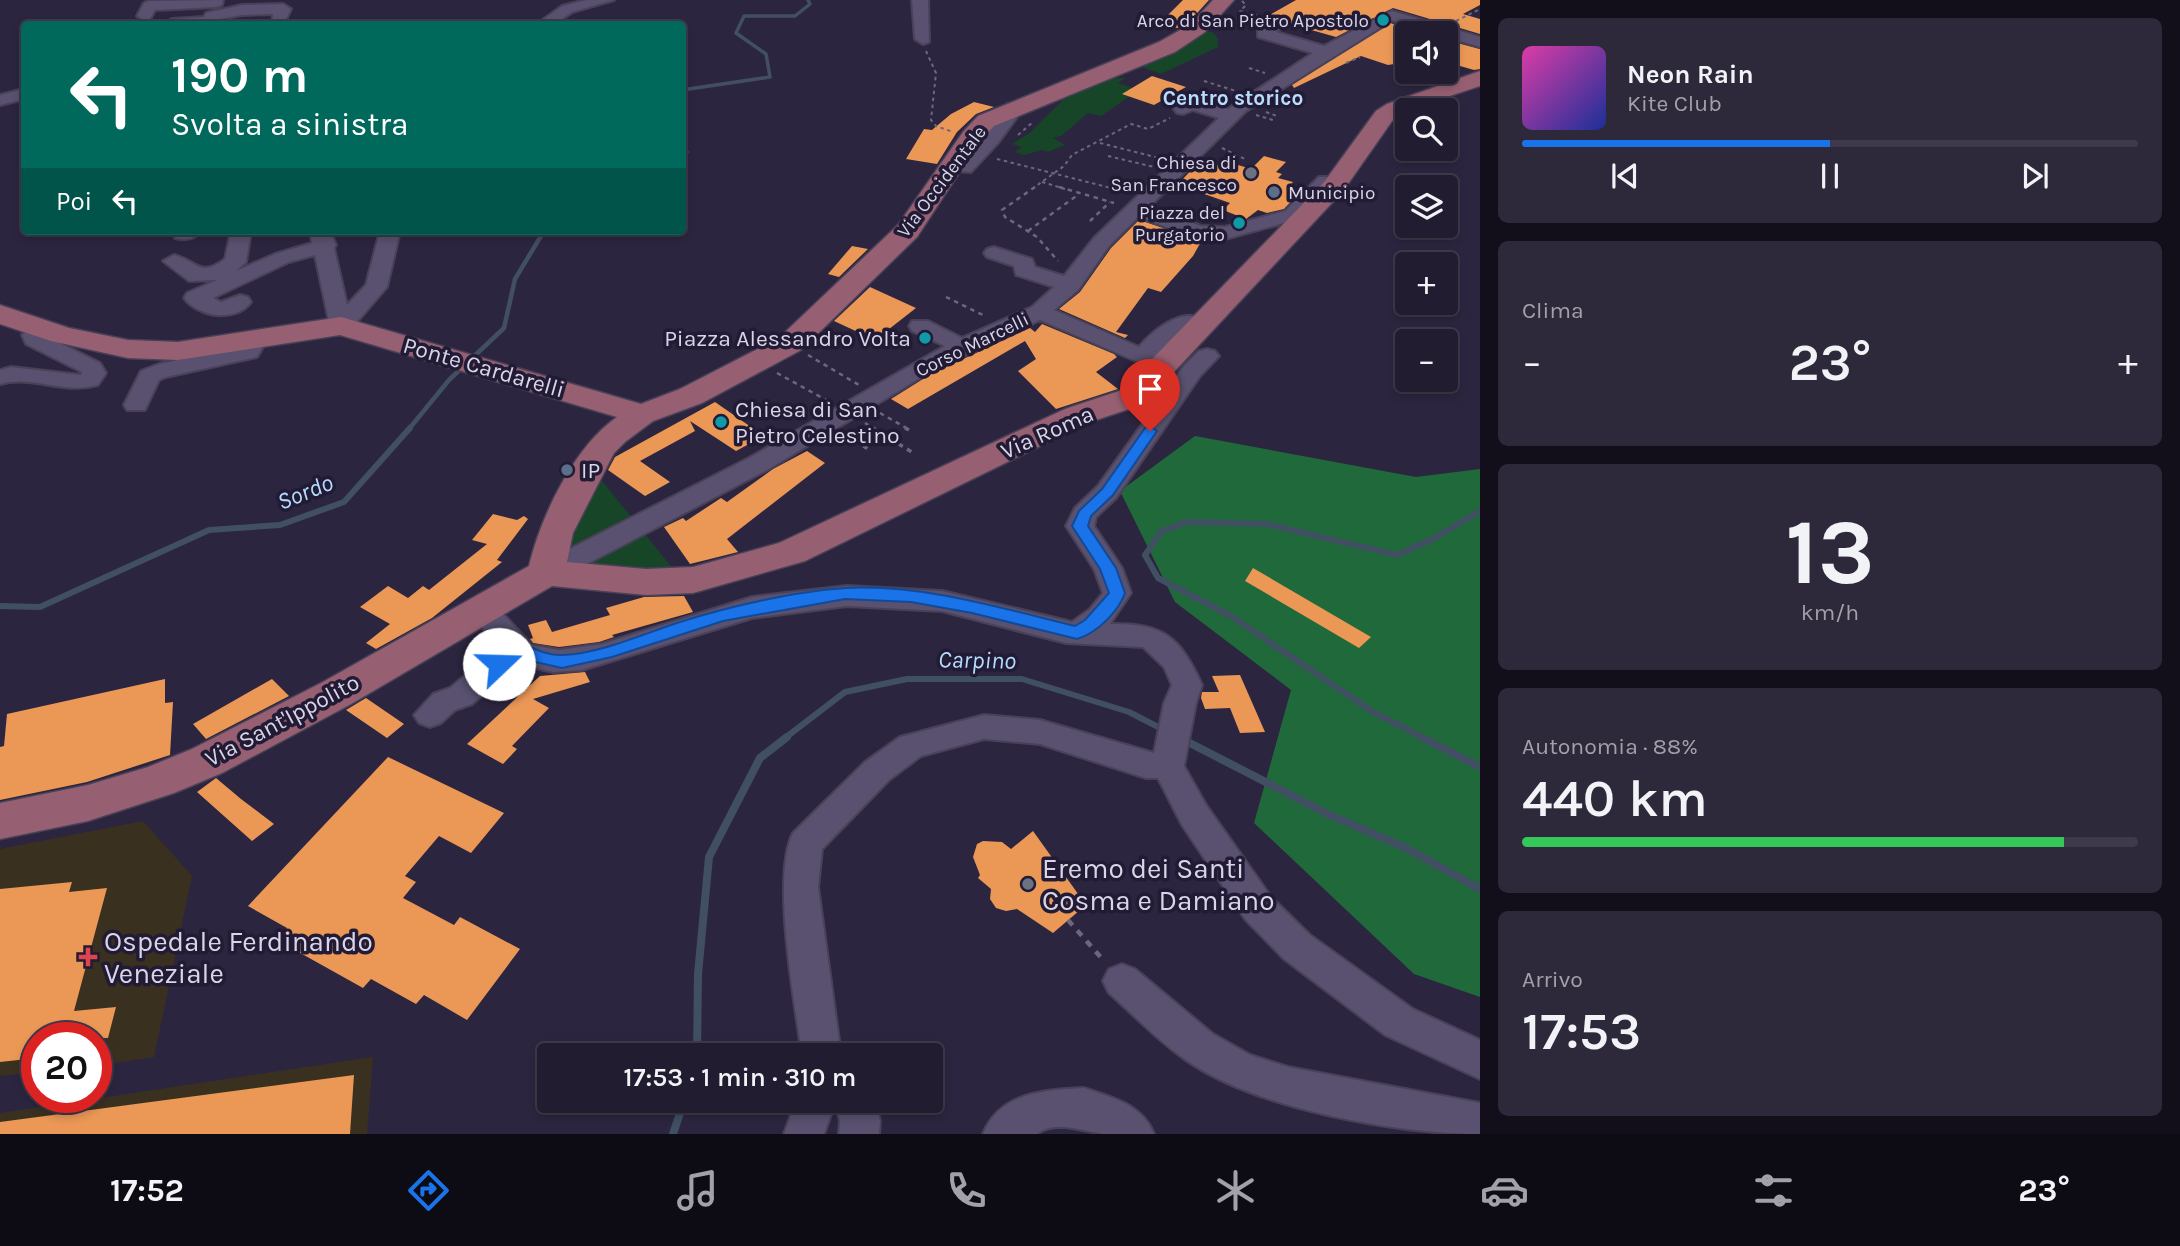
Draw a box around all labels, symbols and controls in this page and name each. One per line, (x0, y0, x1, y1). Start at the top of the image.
place label: Arco di San Pietro Apostolo (1137, 10, 1369, 32)
marker: Arco di San Pietro Apostolo (1375, 12, 1391, 28)
map controls (1395, 21, 1458, 392)
button: sound (1395, 21, 1458, 84)
text: 190 m (171, 47, 308, 104)
icon: left (56, 49, 147, 140)
text: Neon Rain (1627, 59, 1754, 90)
district label: Centro storico (1163, 86, 1303, 110)
text: Kite Club (1627, 90, 1722, 117)
button: search (1395, 98, 1458, 161)
text: Svolta a sinistra (171, 106, 409, 143)
street label: Via Occidentale (893, 121, 991, 242)
place label: Chiesa di San Francesco (1111, 152, 1237, 196)
icon: previous (1606, 157, 1644, 195)
icon: pause (1811, 157, 1849, 195)
icon: next (2016, 157, 2054, 195)
marker: Chiesa di San Francesco (1243, 165, 1259, 181)
button: layers (1395, 175, 1458, 238)
icon: left (106, 182, 144, 220)
place label: Municipio (1288, 182, 1375, 204)
marker: Municipio (1266, 184, 1282, 200)
text: Poi (56, 186, 92, 217)
place label: Piazza del Purgatorio (1135, 202, 1225, 246)
marker: Piazza del Purgatorio (1231, 215, 1247, 231)
button: + (1395, 252, 1458, 315)
text: Clima (1522, 297, 1584, 324)
street label: Corso Marcelli (912, 308, 1033, 382)
place label: Piazza Alessandro Volta (664, 325, 911, 352)
button: − (1395, 329, 1458, 392)
marker: Piazza Alessandro Volta (917, 330, 933, 346)
street label: Ponte Cardarelli (400, 332, 568, 403)
text: 23° (1789, 332, 1871, 393)
text: − (1522, 340, 1542, 385)
text: + (2118, 340, 2138, 385)
pin (1120, 359, 1180, 431)
icon: arrive (1131, 370, 1169, 408)
place label: Chiesa di San Pietro Celestino (735, 396, 900, 449)
street label: Via Roma (997, 400, 1098, 465)
marker: Chiesa di San Pietro Celestino (713, 414, 729, 430)
place label: IP (581, 457, 600, 484)
marker: IP (559, 462, 575, 478)
water label: Sordo (273, 468, 337, 516)
text: 13 (1785, 500, 1875, 606)
text: km/h (1801, 599, 1859, 626)
position arrow (462, 627, 536, 701)
water label: Carpino (938, 645, 1016, 675)
street label: Via Sant'Ippolito (201, 668, 364, 772)
text: Autonomia · 88% (1522, 733, 1698, 760)
text: 440 km (1522, 768, 1708, 829)
place label: Eremo dei Santi Cosma e Damiano (1042, 852, 1275, 917)
marker: Eremo dei Santi Cosma e Damiano (1020, 876, 1036, 892)
place label: Ospedale Ferdinando Veneziale (104, 925, 373, 990)
marker: Ospedale Ferdinando Veneziale (78, 947, 98, 967)
text: Arrivo (1522, 966, 1583, 993)
text: 17:53 (1522, 1001, 1641, 1062)
speed limit sign: 20 (21, 1022, 112, 1113)
text: 17:53 · 1 min · 310 m (624, 1062, 856, 1093)
icon: directions (404, 1166, 453, 1215)
icon: music (673, 1166, 722, 1215)
icon: phone (942, 1166, 991, 1215)
icon: climate (1211, 1166, 1260, 1215)
icon: car (1480, 1166, 1529, 1215)
icon: filters (1749, 1166, 1798, 1215)
text: 17:52 (110, 1172, 184, 1209)
text: 23° (2018, 1172, 2070, 1209)

